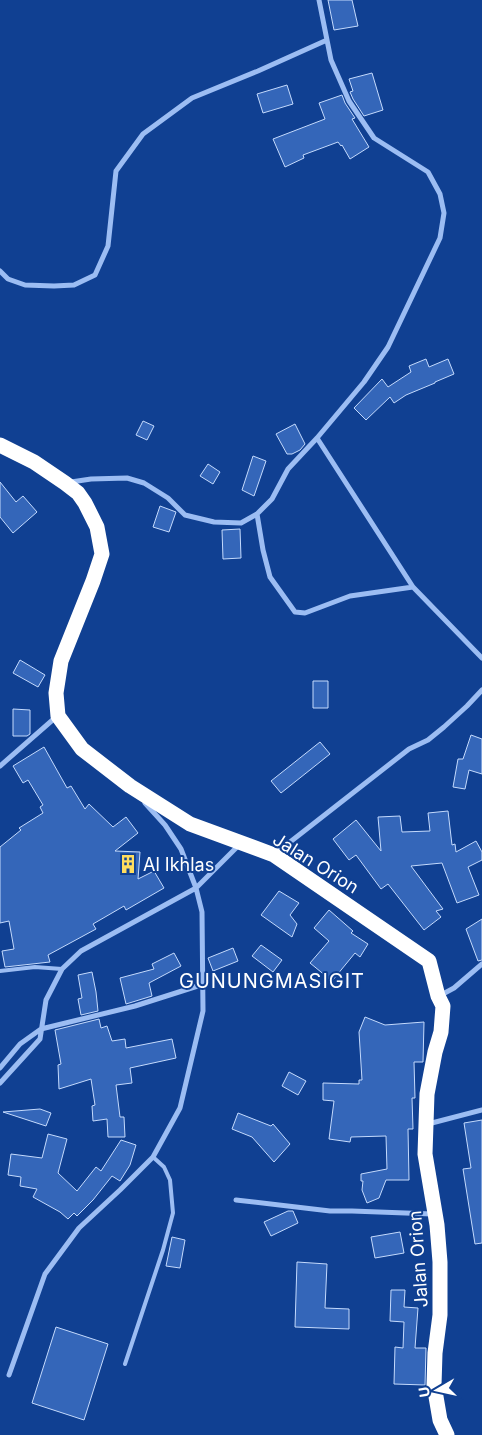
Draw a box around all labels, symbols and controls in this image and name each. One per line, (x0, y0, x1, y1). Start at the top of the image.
street label: Jalan Orion (269, 828, 363, 898)
building icon: Al Ikhlas (117, 853, 139, 875)
place label: Al Ikhlas (143, 854, 214, 875)
district label: GUNUNGMASIGIT (179, 969, 365, 993)
street label: Jalan Orion (404, 1210, 432, 1308)
north arrow (412, 1365, 462, 1415)
text: U (414, 1386, 433, 1399)

